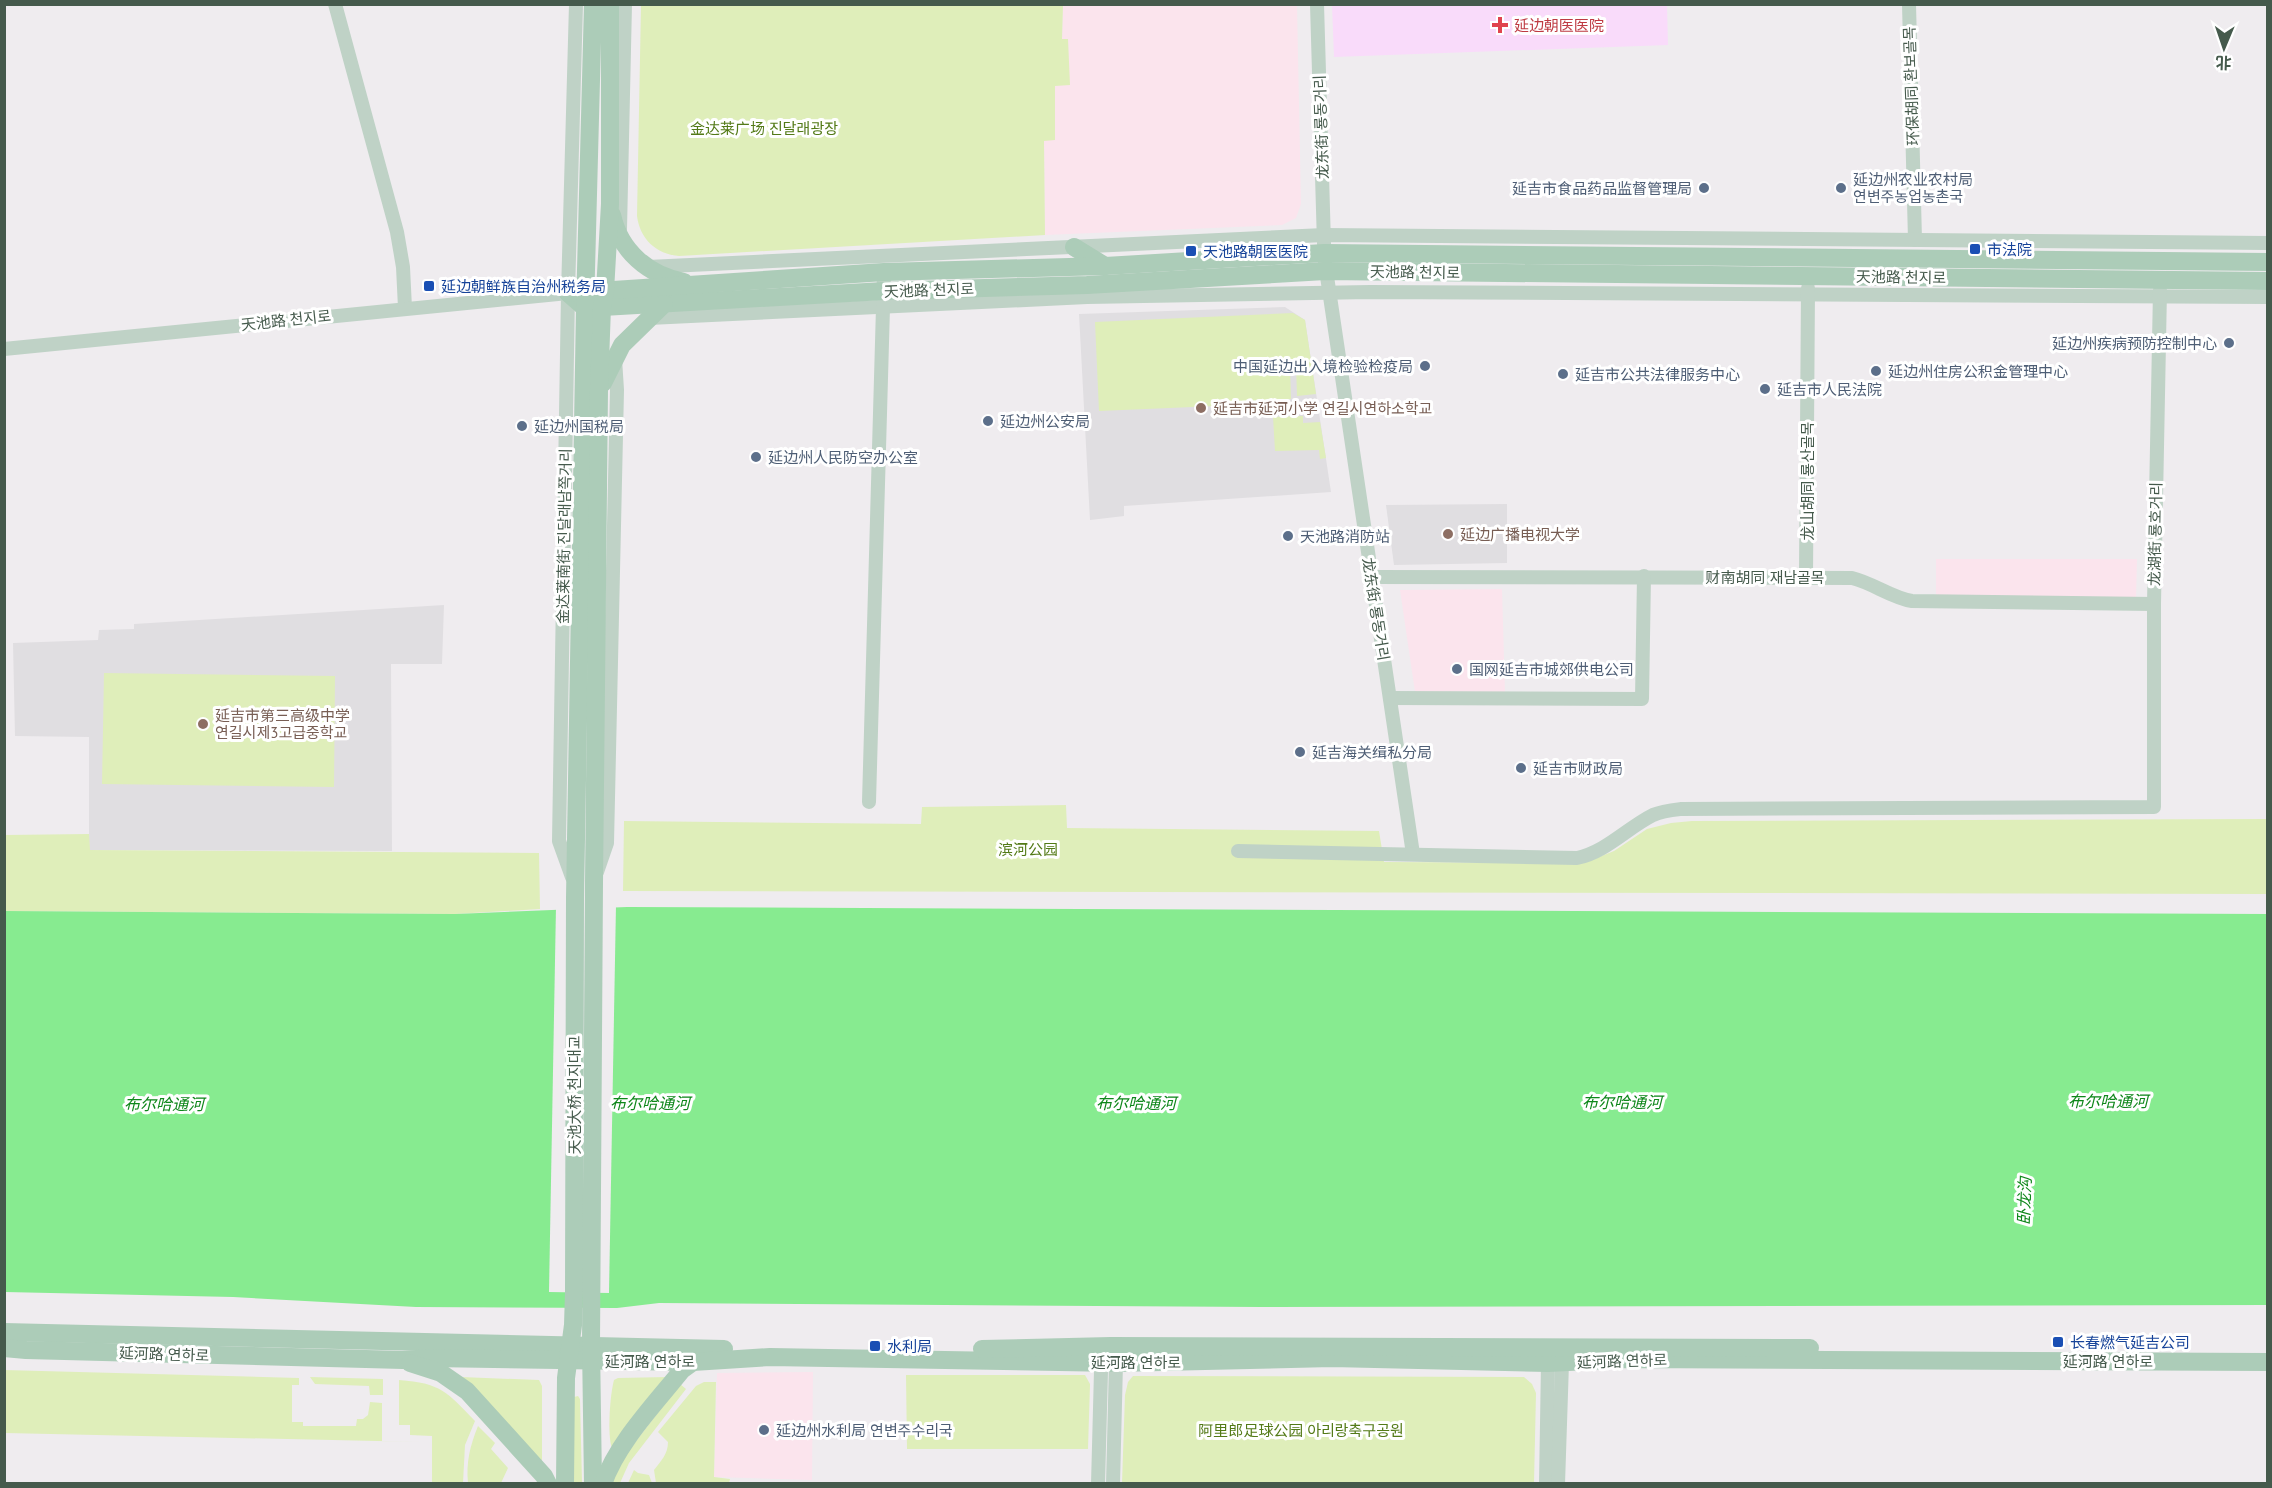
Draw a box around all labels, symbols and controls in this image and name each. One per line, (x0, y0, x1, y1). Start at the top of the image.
marker: 延边朝医医院 (1491, 16, 1509, 34)
place label: 延边朝医医院 (1514, 16, 1604, 35)
north arrow (2194, 18, 2254, 78)
street label: 环保胡同 환보골목 (1899, 26, 1923, 146)
text: 北 (2215, 53, 2232, 73)
street label: 龙东街 룡동거리 (1310, 75, 1332, 179)
park label: 金达莱广场 진달래광장 (690, 119, 838, 138)
place label: 延边州农业农村局 연변주농업농촌국 (1853, 170, 1973, 206)
place label: 延吉市食品药品监督管理局 (1512, 179, 1692, 198)
marker: 延吉市食品药品监督管理局 (1697, 181, 1711, 195)
marker: 延边州农业农村局 연변주농업농촌국 (1834, 181, 1848, 195)
place label: 市法院 (1987, 240, 2032, 259)
place label: 天池路朝医医院 (1203, 242, 1308, 261)
marker: 市法院 (1968, 242, 1982, 256)
marker: 天池路朝医医院 (1184, 244, 1198, 258)
street label: 天池路 천지로 (1370, 262, 1460, 282)
street label: 天池路 천지로 (1856, 267, 1946, 287)
place label: 延边朝鲜族自治州税务局 (441, 277, 606, 296)
marker: 延边朝鲜族自治州税务局 (422, 279, 436, 293)
street label: 天池路 천지로 (883, 279, 975, 301)
street label: 天池路 천지로 (240, 306, 332, 334)
place label: 延边州疾病预防控制中心 (2052, 334, 2217, 353)
marker: 延边州疾病预防控制中心 (2222, 336, 2236, 350)
place label: 中国延边出入境检验检疫局 (1233, 357, 1413, 376)
marker: 中国延边出入境检验检疫局 (1418, 359, 1432, 373)
place label: 延边州住房公积金管理中心 (1888, 362, 2068, 381)
marker: 延边州住房公积金管理中心 (1869, 364, 1883, 378)
place label: 延吉市公共法律服务中心 (1575, 365, 1740, 384)
marker: 延吉市公共法律服务中心 (1556, 367, 1570, 381)
place label: 延吉市人民法院 (1777, 380, 1882, 399)
marker: 延吉市人民法院 (1758, 382, 1772, 396)
place label: 延吉市延河小学 연길시연하소학교 (1213, 399, 1432, 418)
marker: 延吉市延河小学 연길시연하소학교 (1194, 401, 1208, 415)
place label: 延边州公安局 (1000, 412, 1090, 431)
marker: 延边州公安局 (981, 414, 995, 428)
place label: 延边州国税局 (534, 417, 624, 436)
marker: 延边州国税局 (515, 419, 529, 433)
street label: 龙山胡同 룡산골목 (1798, 421, 1817, 541)
street label: 金达莱南街 진달래남쪽거리 (553, 448, 575, 624)
place label: 延边州人民防空办公室 (768, 448, 918, 467)
marker: 延边州人民防空办公室 (749, 450, 763, 464)
street label: 龙湖街 룡호거리 (2145, 482, 2165, 586)
place label: 延边广播电视大学 (1460, 525, 1580, 544)
place label: 天池路消防站 (1300, 527, 1390, 546)
marker: 延边广播电视大学 (1441, 527, 1455, 541)
marker: 天池路消防站 (1281, 529, 1295, 543)
street label: 龙东街 룡동거리 (1358, 556, 1394, 662)
street label: 财南胡同 재남골목 (1705, 568, 1825, 587)
place label: 国网延吉市城郊供电公司 (1469, 660, 1634, 679)
marker: 国网延吉市城郊供电公司 (1450, 662, 1464, 676)
place label: 延吉市第三高级中学 연길시제3고급중학교 (215, 706, 350, 742)
marker: 延吉市第三高级中学 연길시제3고급중학교 (196, 717, 210, 731)
place label: 延吉海关缉私分局 (1312, 743, 1432, 762)
marker: 延吉海关缉私分局 (1293, 745, 1307, 759)
place label: 延吉市财政局 (1533, 759, 1623, 778)
marker: 延吉市财政局 (1514, 761, 1528, 775)
park label: 滨河公园 (998, 840, 1058, 859)
street label: 天池大桥 천지대교 (565, 1035, 584, 1155)
water label: 布尔哈通河 (2068, 1091, 2151, 1111)
water label: 布尔哈通河 (1582, 1092, 1665, 1112)
water label: 布尔哈通河 (610, 1093, 693, 1113)
water label: 布尔哈通河 (1096, 1093, 1179, 1113)
water label: 布尔哈通河 (124, 1094, 207, 1114)
water label: 卧龙沟 (2013, 1175, 2035, 1225)
place label: 长春燃气延吉公司 (2070, 1333, 2190, 1352)
marker: 长春燃气延吉公司 (2051, 1335, 2065, 1349)
place label: 水利局 (887, 1337, 932, 1356)
marker: 水利局 (868, 1339, 882, 1353)
street label: 延河路 연하로 (118, 1343, 210, 1365)
street label: 延河路 연하로 (1576, 1350, 1668, 1372)
street label: 延河路 연하로 (605, 1352, 695, 1371)
street label: 延河路 연하로 (2063, 1352, 2153, 1371)
street label: 延河路 연하로 (1091, 1353, 1181, 1372)
place label: 延边州水利局 연변주수리국 (776, 1421, 953, 1440)
park label: 阿里郎足球公园 아리랑축구공원 (1198, 1421, 1404, 1440)
marker: 延边州水利局 연변주수리국 (757, 1423, 771, 1437)

